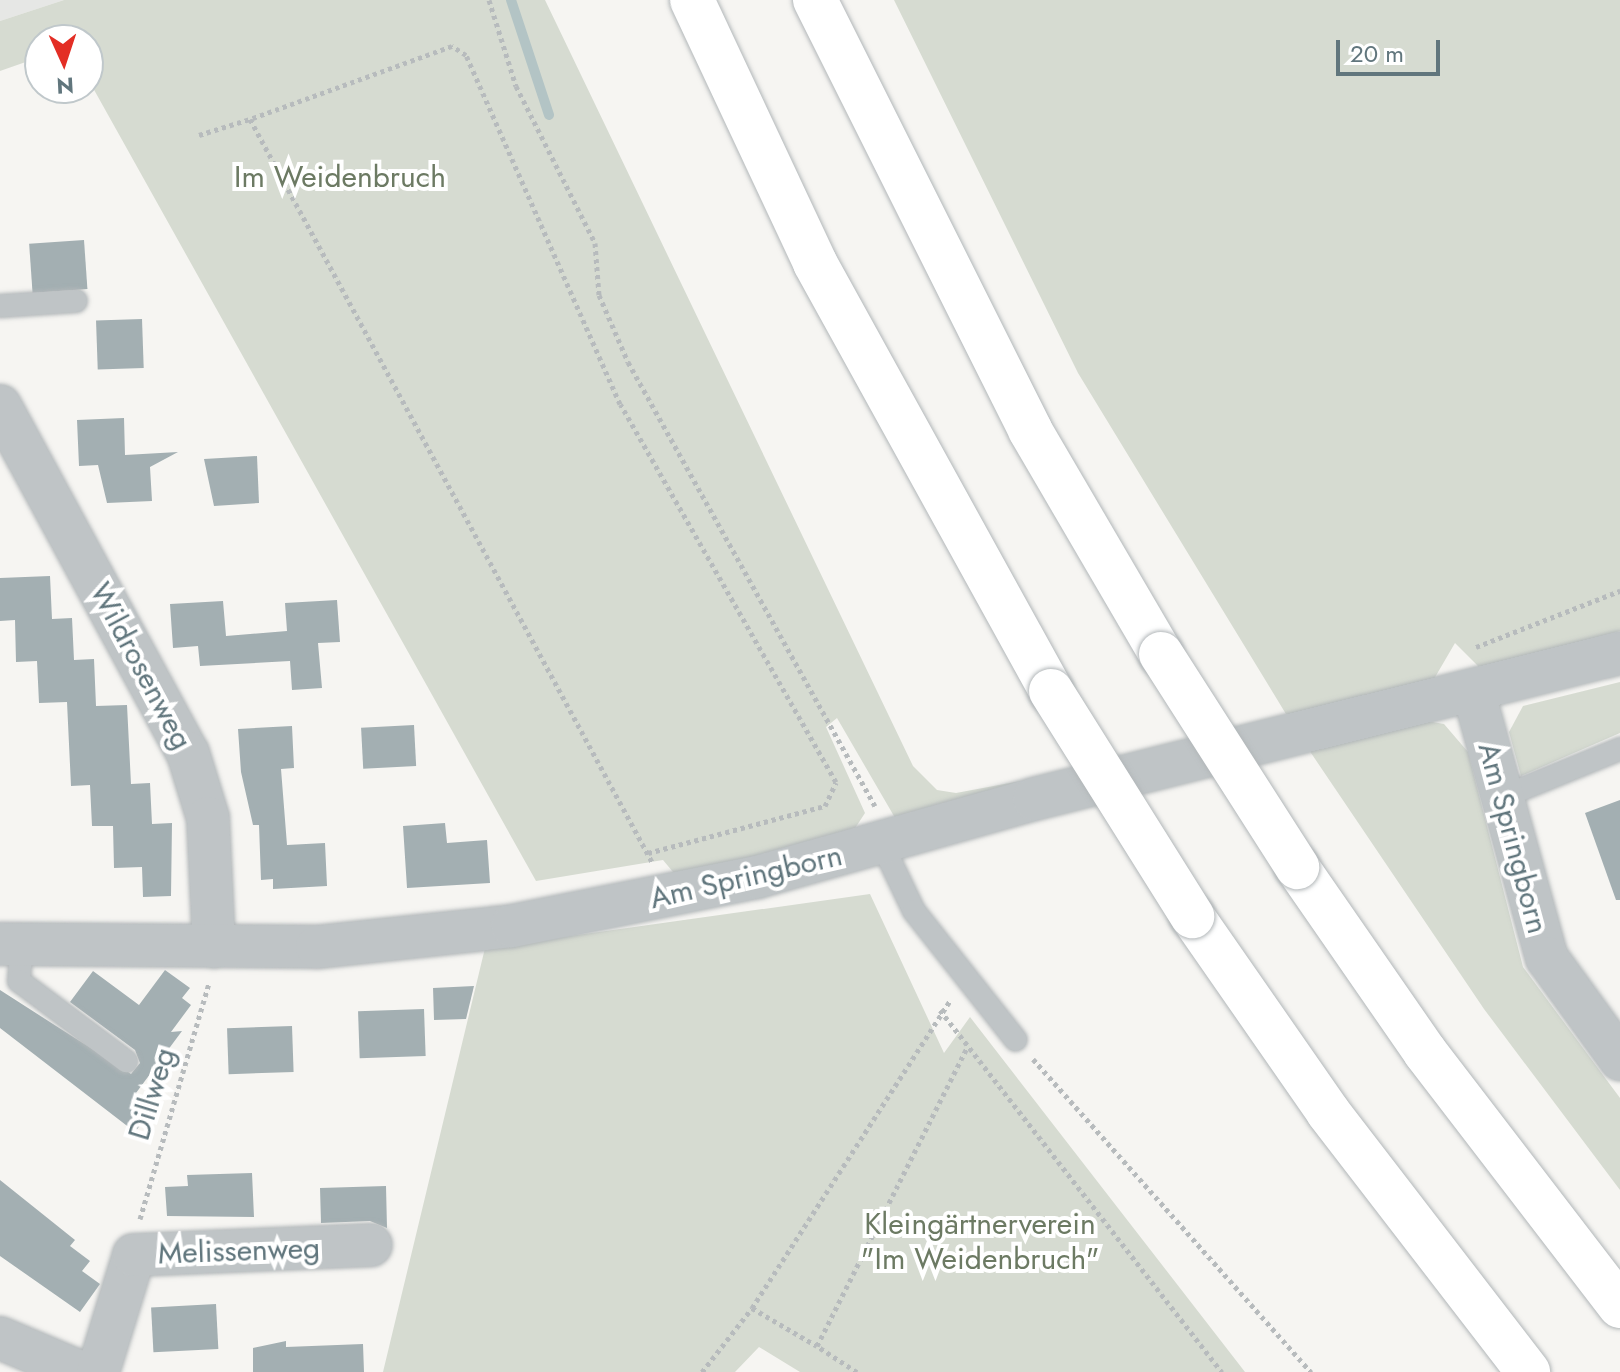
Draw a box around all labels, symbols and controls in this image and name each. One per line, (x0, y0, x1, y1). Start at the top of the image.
north arrow (24, 24, 104, 104)
scale bar (1340, 24, 1444, 74)
text: 20 m (1350, 36, 1404, 71)
text: N (56, 70, 75, 102)
park label: Im Weidenbruch (234, 159, 446, 195)
street label: Wildrosenweg (82, 577, 200, 755)
street label: Am Springborn (1470, 739, 1556, 937)
street label: Am Springborn (646, 837, 846, 917)
street label: Dillweg (121, 1044, 183, 1144)
park label: Kleingärtnerverein "Im Weidenbruch" (861, 1206, 1099, 1276)
street label: Melissenweg (157, 1230, 321, 1272)

